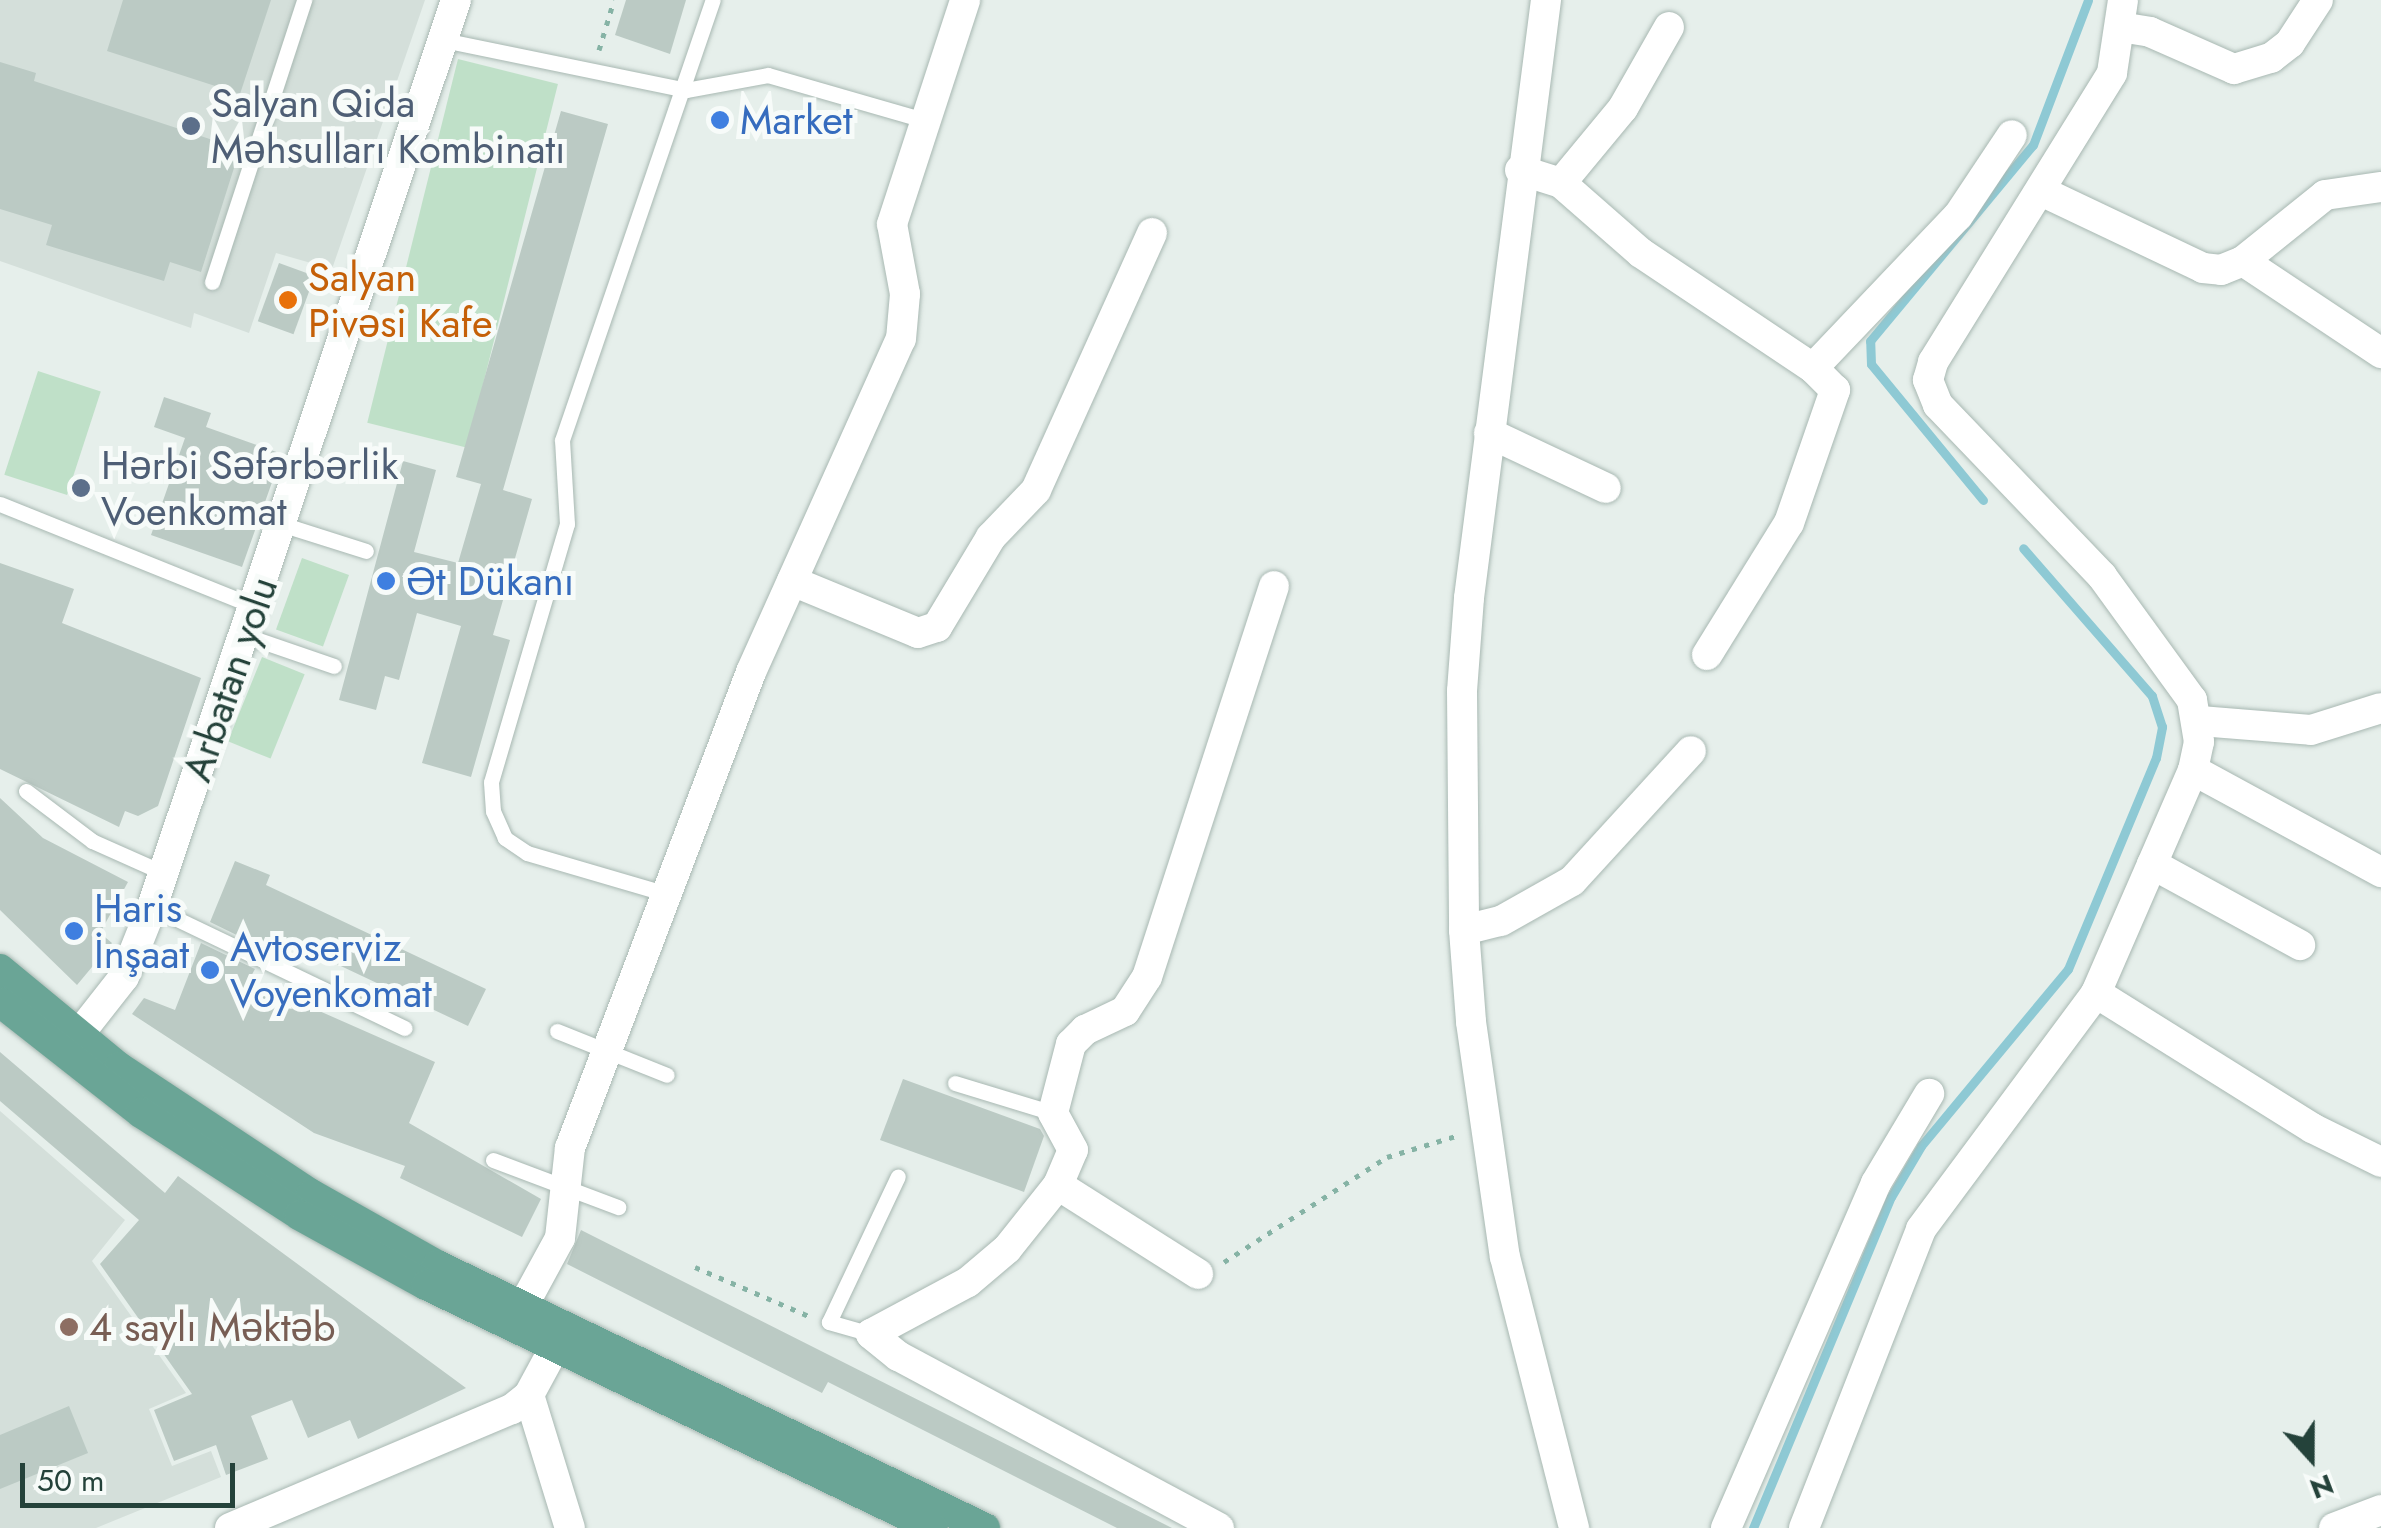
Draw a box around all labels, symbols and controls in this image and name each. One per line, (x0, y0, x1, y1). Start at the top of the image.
place label: Salyan Qida Məhsulları Kombinatı (211, 79, 565, 173)
place label: Market (740, 96, 853, 144)
marker: Market (709, 109, 731, 131)
marker: Salyan Qida Məhsulları Kombinatı (180, 115, 202, 137)
place label: Salyan Pivəsi Kafe (308, 253, 493, 347)
marker: Salyan Pivəsi Kafe (277, 289, 299, 311)
place label: Hərbi Səfərbərlik Voenkomat (101, 441, 398, 535)
marker: Hərbi Səfərbərlik Voenkomat (70, 477, 92, 499)
place label: Ət Dükanı (406, 557, 574, 605)
street label: Arbatan yolu (173, 570, 287, 788)
marker: Ət Dükanı (375, 570, 397, 592)
place label: Haris İnşaat (94, 884, 189, 978)
marker: Haris İnşaat (63, 920, 85, 942)
place label: Avtoserviz Voyenkomat (230, 923, 432, 1017)
marker: Avtoserviz Voyenkomat (199, 959, 221, 981)
place label: 4 saylı Məktəb (89, 1303, 336, 1351)
marker: 4 saylı Məktəb (58, 1316, 80, 1338)
north arrow (2261, 1408, 2361, 1508)
scale bar (25, 1443, 240, 1505)
text: 50 m (37, 1459, 104, 1502)
text: N (2304, 1463, 2340, 1510)

